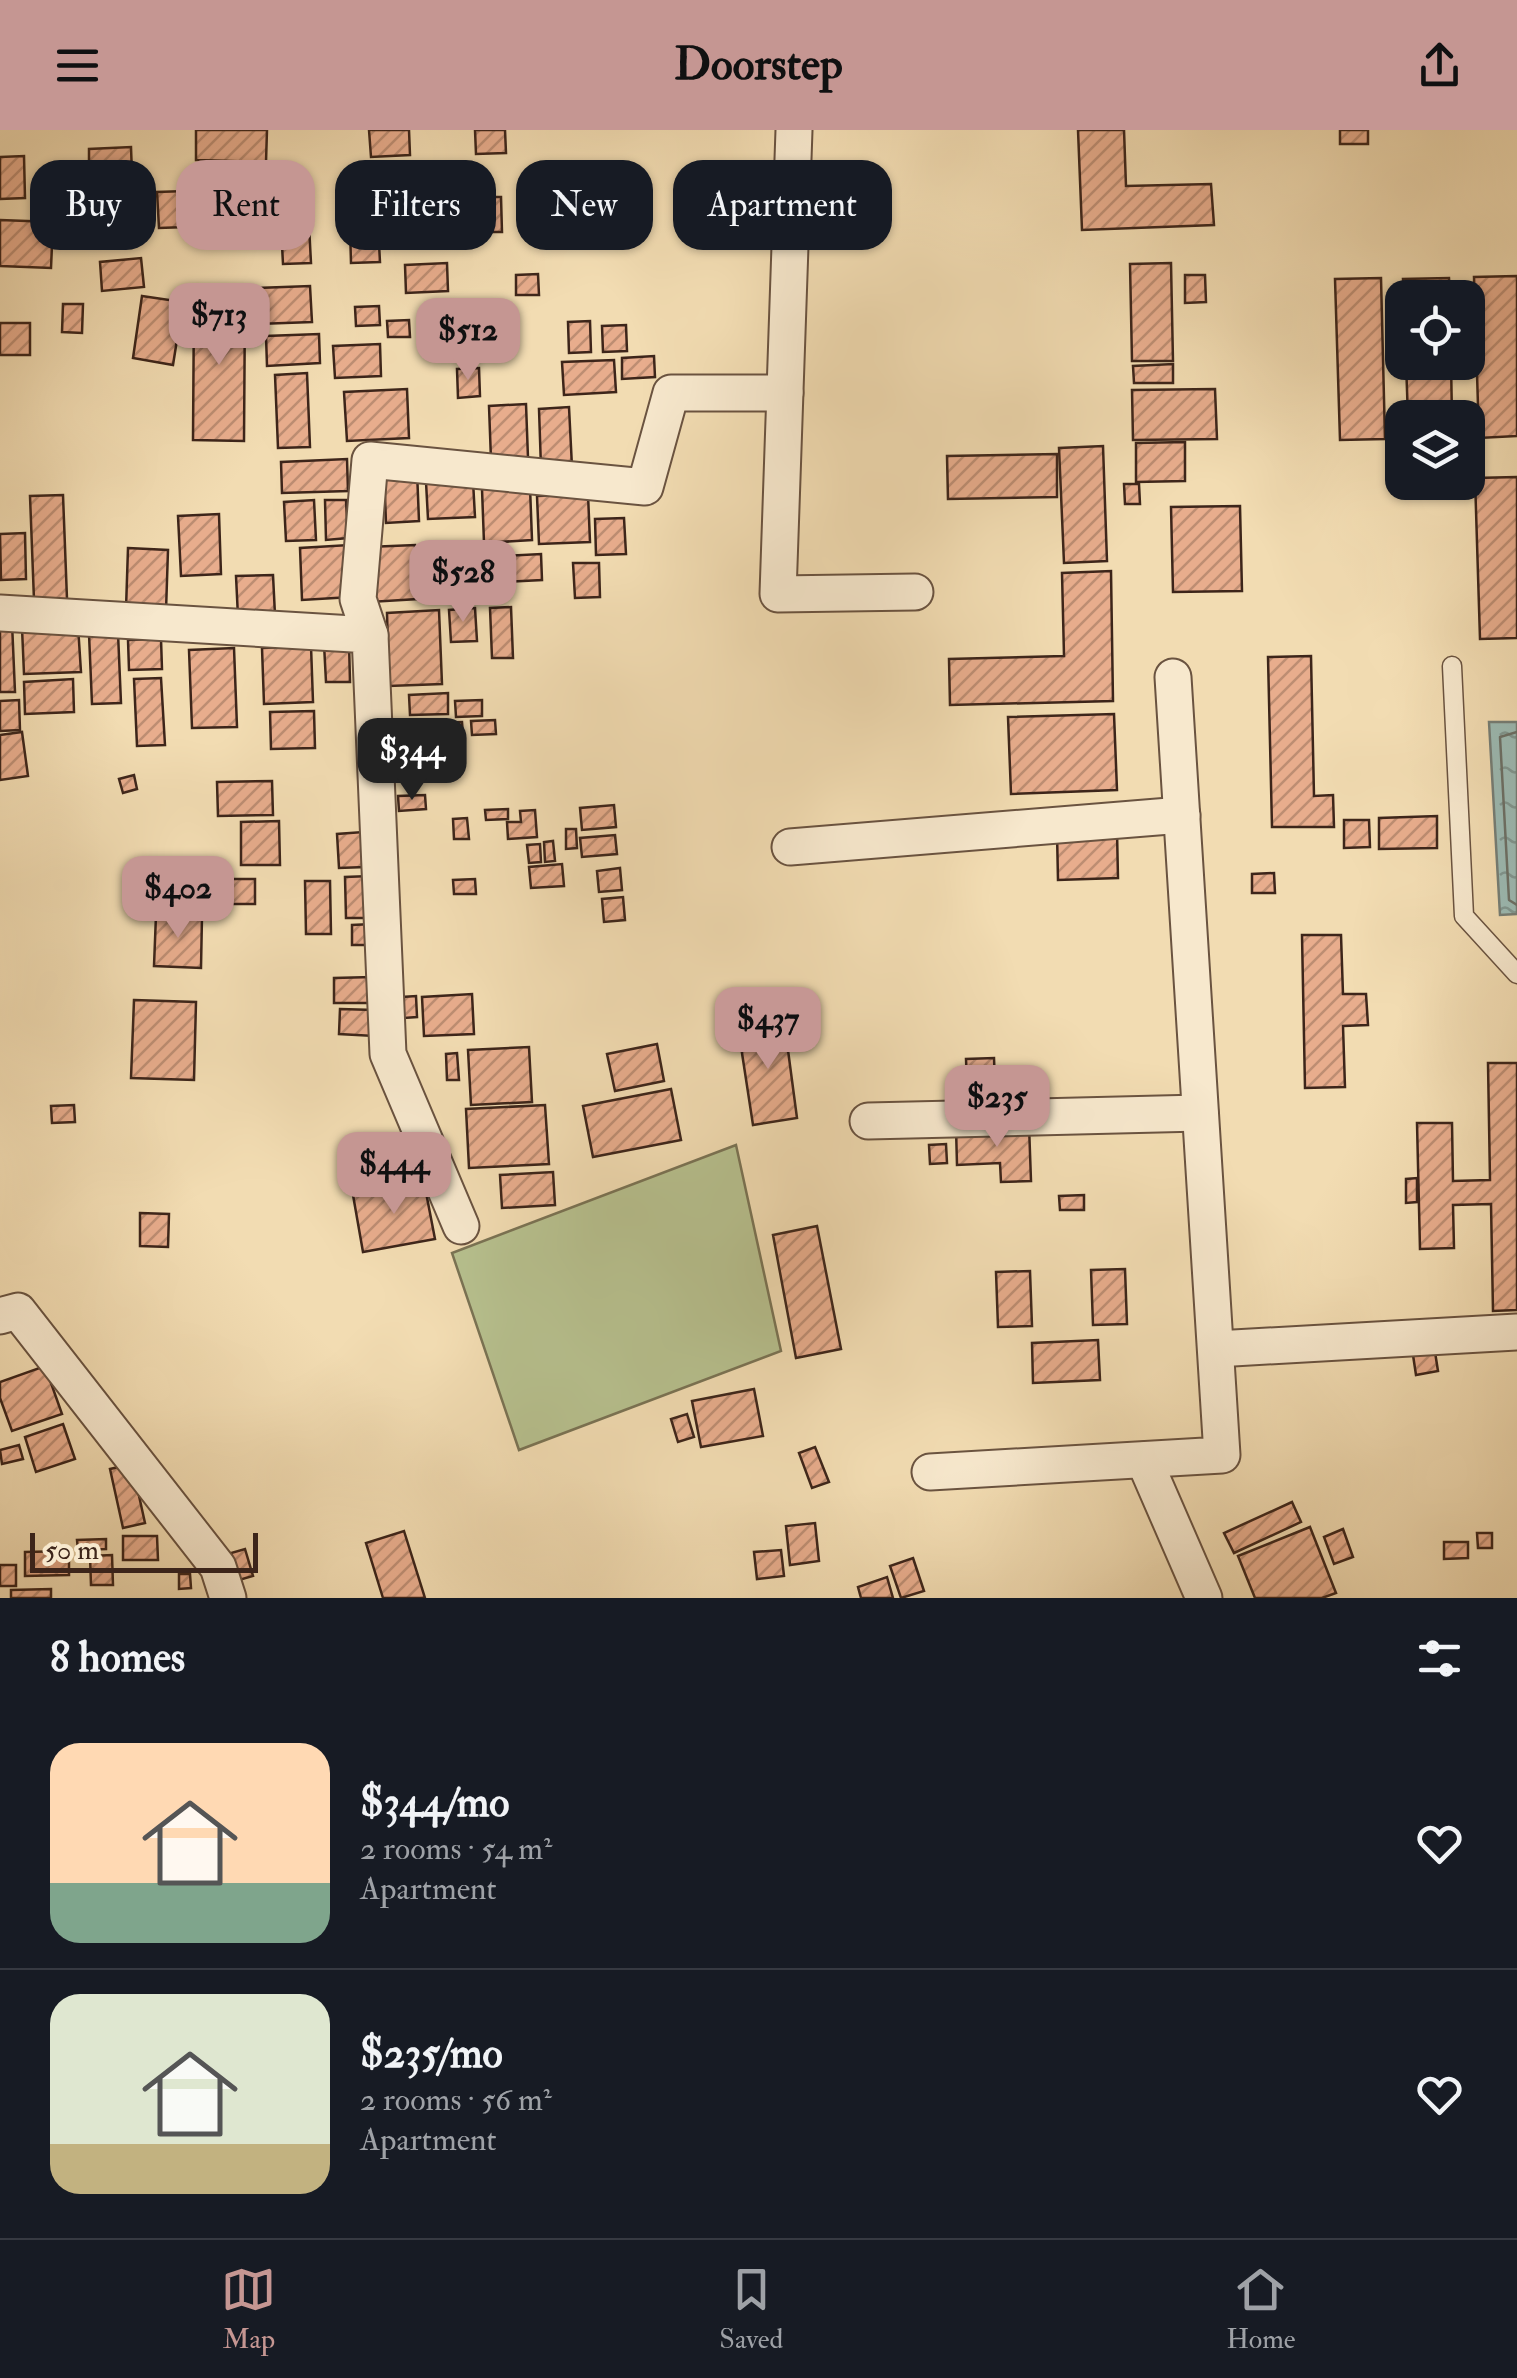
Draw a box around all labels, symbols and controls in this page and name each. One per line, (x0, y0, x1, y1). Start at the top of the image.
text: Doorstep (674, 37, 843, 93)
icon: menu (50, 38, 105, 93)
icon: share (1412, 38, 1467, 93)
chip: Buy (30, 160, 156, 250)
chip: Rent (176, 160, 315, 250)
chip: Filters (335, 160, 496, 250)
chip: New (516, 160, 653, 250)
chip: Apartment (673, 160, 892, 250)
map controls (1385, 280, 1485, 500)
button: locate (1385, 280, 1485, 380)
pin: $713 (160, 283, 278, 368)
text: $713 (191, 295, 247, 335)
pin: $512 (409, 298, 527, 383)
text: $512 (438, 310, 498, 350)
button: layers (1385, 400, 1485, 500)
pin: $528 (404, 540, 522, 625)
text: $528 (431, 552, 495, 592)
pin: $344 (353, 718, 471, 803)
text: $344 (380, 730, 444, 770)
pin: $402 (119, 856, 237, 941)
text: $402 (144, 868, 212, 908)
pin: $437 (709, 987, 827, 1072)
text: $437 (737, 999, 799, 1039)
pin: $235 (938, 1065, 1056, 1150)
text: $235 (967, 1077, 1027, 1117)
pin: $444 (335, 1132, 453, 1217)
text: $444 (359, 1144, 429, 1184)
scale bar (30, 1528, 258, 1572)
text: 50 m (45, 1533, 99, 1568)
icon: filters (1412, 1631, 1467, 1686)
text: 8 homes (50, 1632, 185, 1684)
text: $344/mo (360, 1777, 510, 1829)
icon: home (130, 1783, 250, 1903)
icon: heart (1412, 1816, 1467, 1871)
text: 2 rooms · 54 m² (360, 1829, 552, 1869)
text: Apartment (360, 1869, 497, 1909)
text: $235/mo (360, 2028, 503, 2080)
icon: home (130, 2034, 250, 2154)
icon: heart (1412, 2067, 1467, 2122)
text: 2 rooms · 56 m² (360, 2080, 552, 2120)
text: Apartment (360, 2120, 497, 2160)
tab: Map (221, 2262, 276, 2357)
tab: Saved (719, 2262, 783, 2357)
tab: Home (1226, 2262, 1296, 2357)

